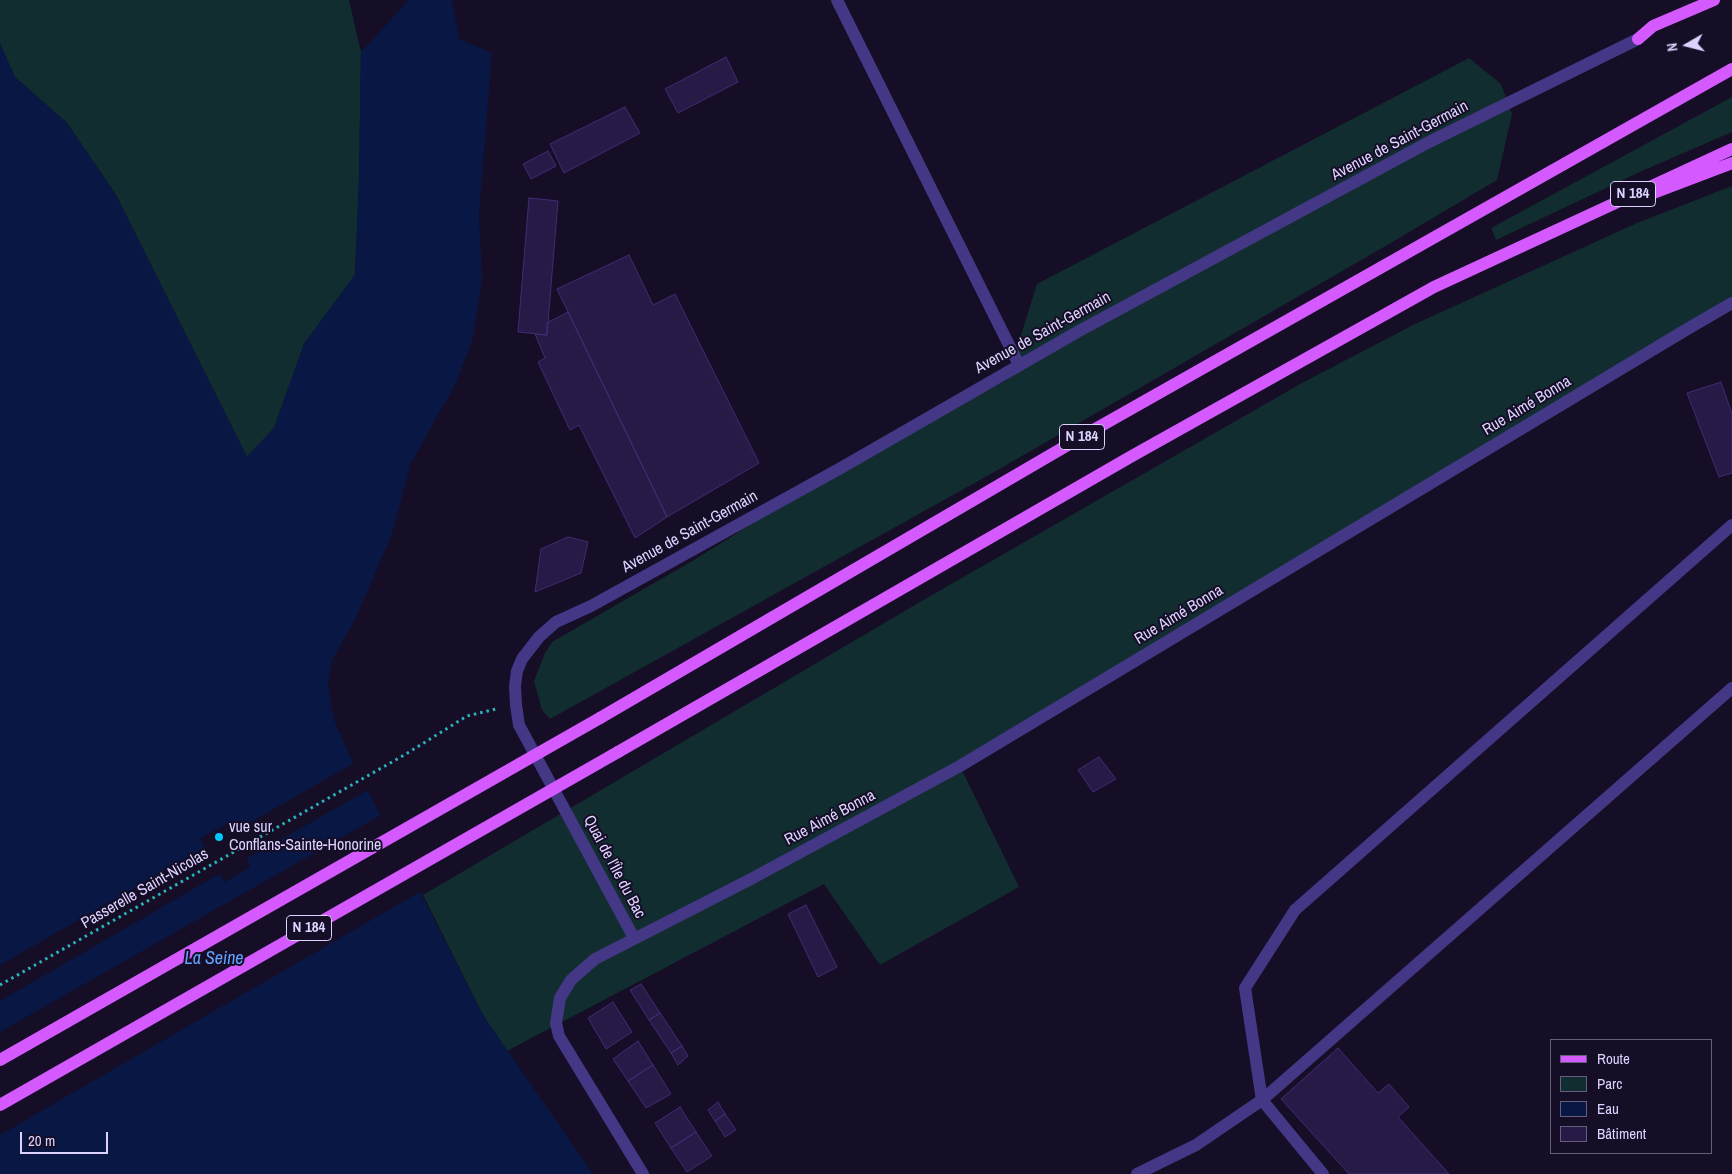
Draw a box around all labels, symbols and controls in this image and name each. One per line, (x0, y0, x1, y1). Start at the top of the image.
north arrow (1662, 20, 1712, 70)
text: N (1663, 42, 1682, 52)
street label: Avenue de Saint-Germain (1328, 97, 1472, 185)
road number: N 184 (1610, 182, 1656, 206)
street label: Avenue de Saint-Germain (972, 288, 1114, 378)
street label: Rue Aimé Bonna (1479, 372, 1575, 440)
road number: N 184 (1060, 424, 1104, 450)
street label: Avenue de Saint-Germain (619, 487, 761, 577)
street label: Rue Aimé Bonna (1131, 581, 1227, 649)
street label: Rue Aimé Bonna (781, 786, 879, 850)
street label: Quai de l'Île du Bac (579, 812, 649, 922)
place label: vue sur Conflans-Sainte-Honorine (229, 818, 381, 856)
marker: vue sur Conflans-Sainte-Honorine (213, 831, 225, 843)
street label: Passerelle Saint-Nicolas (78, 845, 212, 933)
road number: N 184 (286, 916, 332, 940)
water label: La Seine (184, 948, 244, 970)
legend (1550, 1039, 1712, 1154)
text: Route (1597, 1048, 1630, 1069)
text: Parc (1597, 1073, 1622, 1094)
text: Eau (1597, 1098, 1619, 1119)
scale bar (22, 1122, 110, 1154)
text: Bâtiment (1597, 1123, 1646, 1144)
text: 20 m (28, 1130, 55, 1151)

